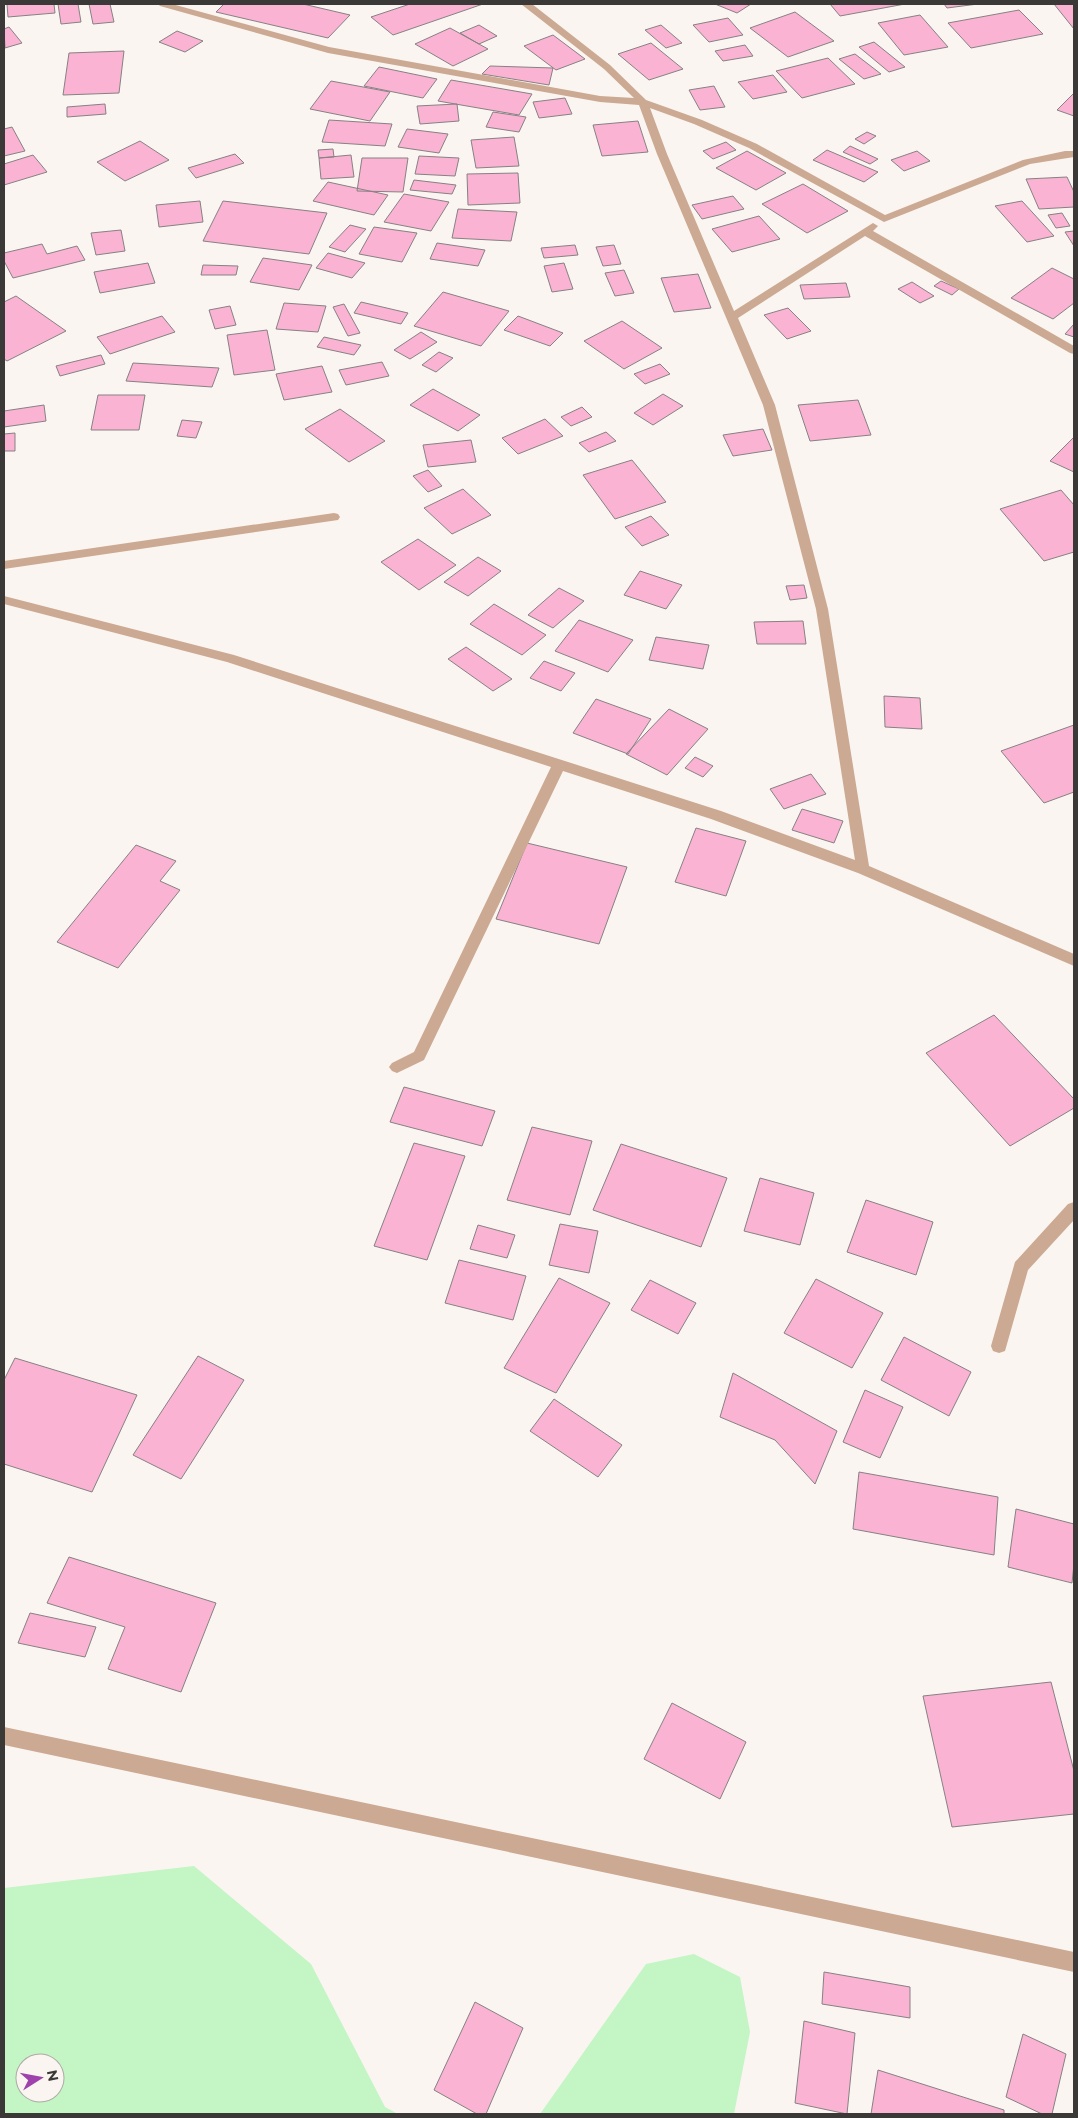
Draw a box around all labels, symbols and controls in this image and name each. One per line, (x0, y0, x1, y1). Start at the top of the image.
north arrow (15, 2053, 65, 2103)
text: N (43, 2068, 63, 2083)

